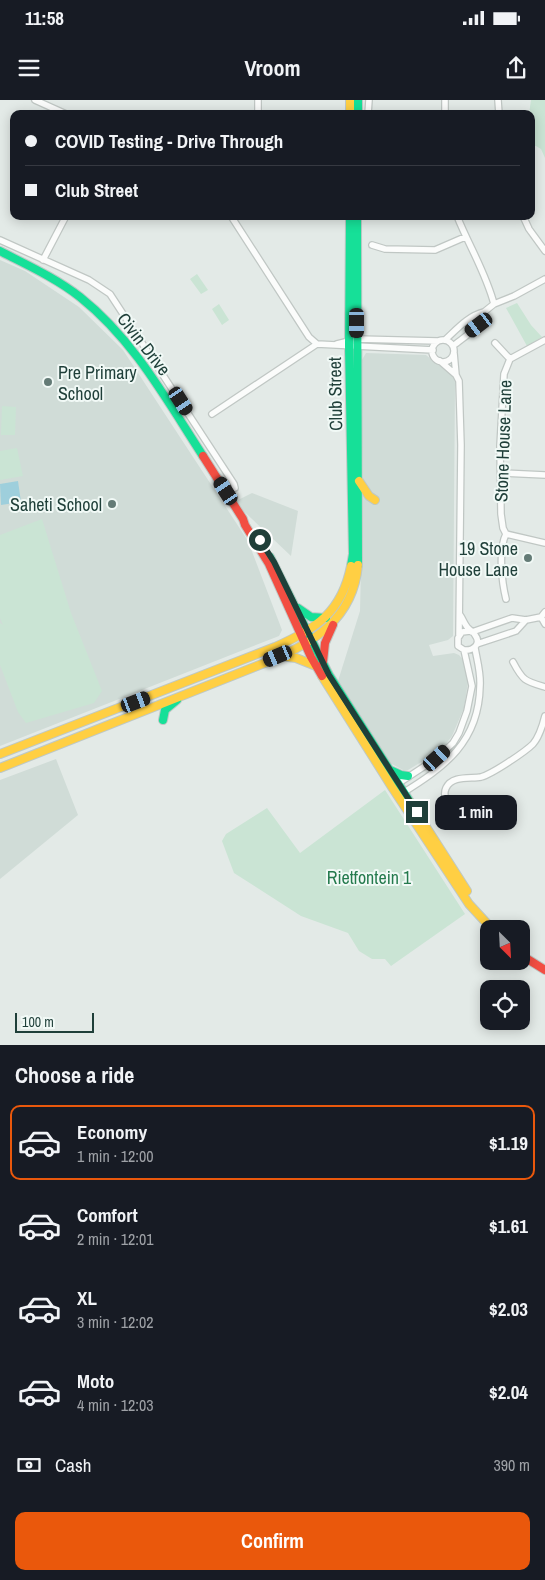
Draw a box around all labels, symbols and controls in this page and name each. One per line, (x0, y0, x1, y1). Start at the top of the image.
text: 11:58 (25, 5, 64, 31)
text: Vroom (244, 53, 301, 83)
icon: menu (15, 54, 43, 82)
icon: share (502, 54, 530, 82)
text: COVID Testing - Drive Through (55, 128, 283, 154)
text: Club Street (55, 177, 138, 203)
street label: Civin Drive (111, 307, 177, 381)
car (349, 308, 364, 338)
car (462, 310, 495, 340)
street label: Club Street (322, 357, 348, 431)
place label: Pre Primary School (58, 360, 137, 406)
marker: Pre Primary School (42, 376, 54, 388)
street label: Stone House Lane (488, 379, 518, 503)
car (166, 384, 195, 418)
car (211, 474, 240, 508)
place label: Saheti School (10, 492, 102, 517)
marker: Saheti School (106, 498, 118, 510)
route start (249, 529, 271, 551)
place label: 19 Stone House Lane (438, 536, 518, 582)
marker: 19 Stone House Lane (522, 552, 534, 564)
car (261, 643, 294, 669)
car (119, 690, 152, 714)
car (420, 742, 453, 774)
callout: 1 min (434, 794, 517, 830)
route end (406, 801, 428, 823)
text: 1 min (459, 801, 493, 823)
park label: Rietfontein 1 (327, 865, 412, 890)
north arrow (480, 920, 530, 970)
map controls (480, 920, 530, 1030)
button: locate (480, 980, 530, 1030)
scale bar (15, 1010, 94, 1033)
text: 100 m (22, 1013, 54, 1031)
text: Choose a ride (15, 1060, 134, 1090)
text: Economy (77, 1119, 147, 1145)
icon: car (17, 1120, 62, 1165)
text: $1.19 (489, 1130, 528, 1156)
text: 1 min · 12:00 (77, 1145, 154, 1167)
text: Comfort (77, 1202, 138, 1228)
icon: car (17, 1203, 62, 1248)
text: $1.61 (489, 1213, 528, 1239)
text: 2 min · 12:01 (77, 1228, 154, 1250)
text: XL (77, 1285, 97, 1311)
icon: car (17, 1286, 62, 1331)
text: $2.03 (489, 1296, 528, 1322)
text: 3 min · 12:02 (77, 1311, 154, 1333)
text: Moto (77, 1368, 114, 1394)
icon: car (17, 1369, 62, 1414)
text: $2.04 (489, 1379, 528, 1405)
text: 4 min · 12:03 (77, 1394, 154, 1416)
icon: cash (15, 1451, 43, 1479)
text: Cash (55, 1452, 91, 1478)
text: 390 m (494, 1454, 530, 1476)
button: Confirm (15, 1512, 530, 1570)

